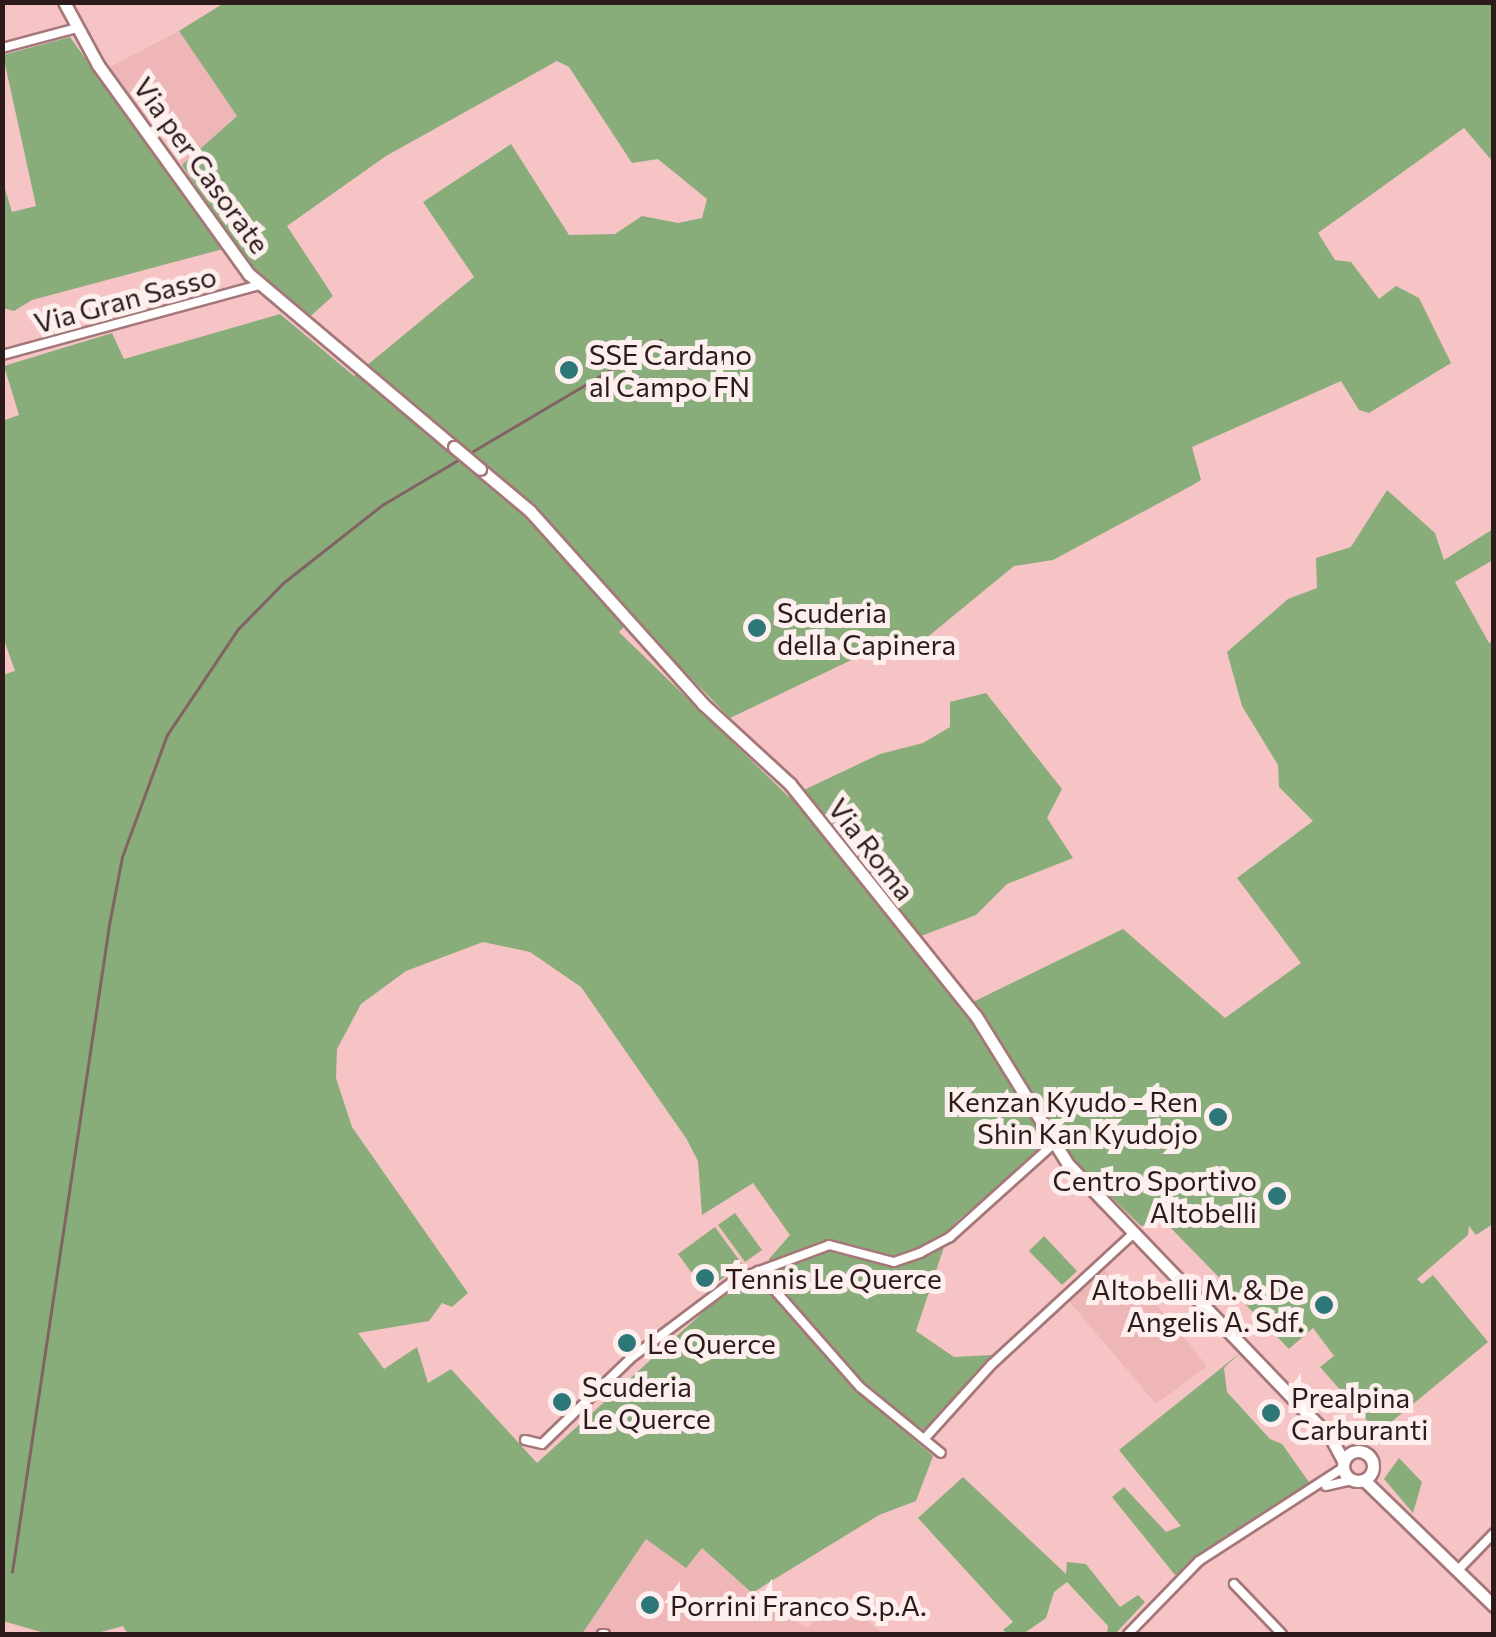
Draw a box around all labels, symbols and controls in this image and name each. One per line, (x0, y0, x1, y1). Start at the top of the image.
street label: Via per Casorate (127, 71, 277, 259)
street label: Via Gran Sasso (30, 259, 220, 339)
place label: SSE Cardano al Campo FN (589, 337, 752, 403)
marker: SSE Cardano al Campo FN (558, 359, 580, 381)
place label: Scuderia della Capinera (777, 595, 956, 661)
marker: Scuderia della Capinera (746, 617, 768, 639)
street label: Via Roma (822, 791, 922, 907)
place label: Kenzan Kyudo - Ren Shin Kan Kyudojo (947, 1084, 1198, 1150)
marker: Kenzan Kyudo - Ren Shin Kan Kyudojo (1207, 1106, 1229, 1128)
place label: Centro Sportivo Altobelli (1053, 1163, 1257, 1229)
marker: Centro Sportivo Altobelli (1266, 1185, 1288, 1207)
place label: Tennis Le Querce (725, 1261, 942, 1295)
marker: Tennis Le Querce (694, 1267, 716, 1289)
place label: Altobelli M. & De Angelis A. Sdf. (1091, 1272, 1304, 1338)
marker: Altobelli M. & De Angelis A. Sdf. (1313, 1294, 1335, 1316)
place label: Le Querce (647, 1326, 776, 1360)
marker: Le Querce (616, 1332, 638, 1354)
place label: Scuderia Le Querce (582, 1369, 711, 1435)
place label: Prealpina Carburanti (1291, 1380, 1428, 1446)
marker: Scuderia Le Querce (551, 1391, 573, 1413)
marker: Prealpina Carburanti (1260, 1402, 1282, 1424)
place label: Porrini Franco S.p.A. (670, 1588, 927, 1622)
marker: Porrini Franco S.p.A. (639, 1594, 661, 1616)

